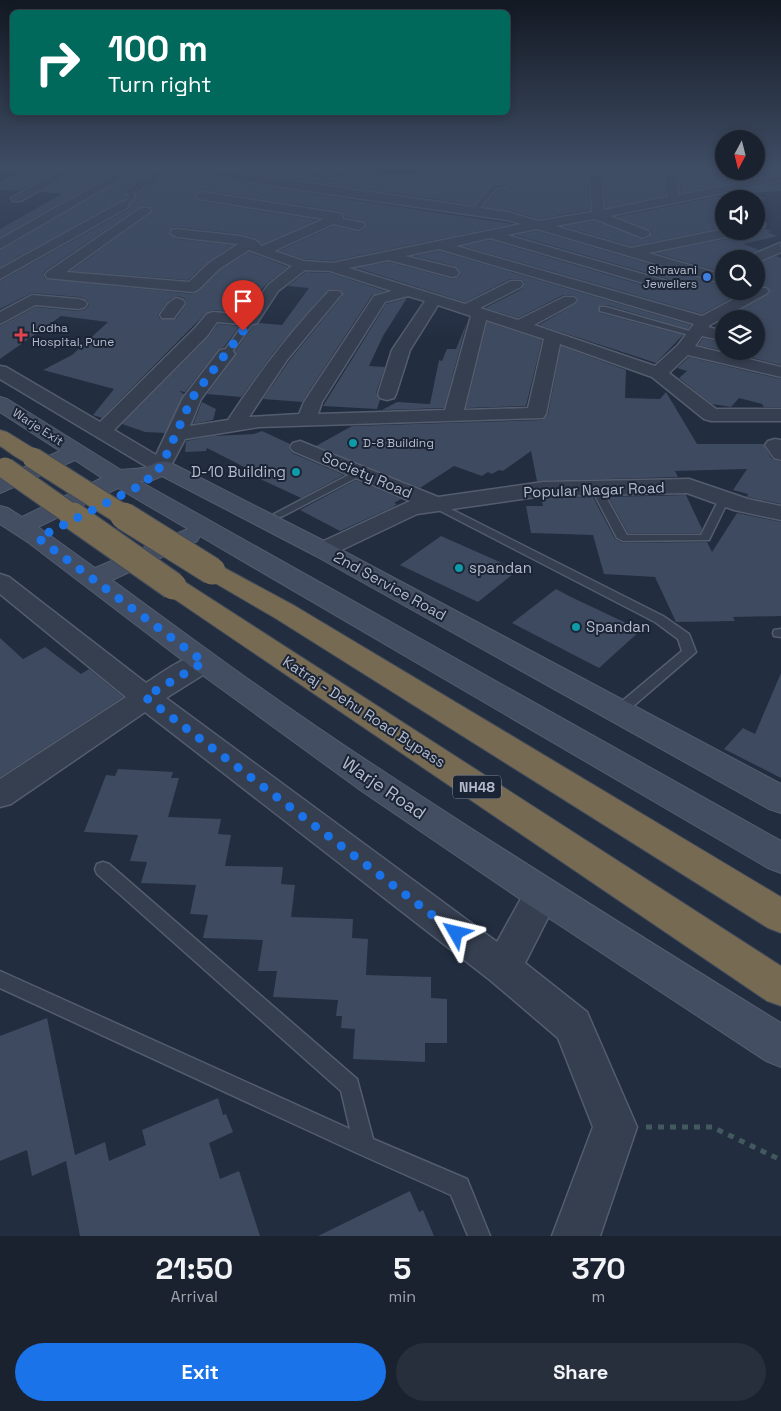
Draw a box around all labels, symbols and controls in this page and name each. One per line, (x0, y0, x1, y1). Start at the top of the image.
text: 100 m (108, 27, 208, 71)
icon: right (25, 30, 90, 95)
text: Turn right (108, 70, 211, 98)
north arrow (715, 130, 765, 180)
map controls (715, 130, 765, 360)
button: sound (715, 190, 765, 240)
button: search (715, 250, 765, 300)
place label: Shravani Jewellers (643, 262, 697, 292)
marker: Shravani Jewellers (701, 271, 713, 283)
pin (222, 280, 264, 331)
icon: arrive (229, 287, 257, 315)
button: layers (715, 310, 765, 360)
place label: Lodha Hospital, Pune (32, 320, 114, 350)
marker: Lodha Hospital, Pune (14, 328, 28, 342)
street label: Warje Exit (10, 405, 66, 449)
place label: D-8 Building (363, 435, 434, 451)
marker: D-8 Building (347, 437, 359, 449)
street label: Society Road (319, 447, 415, 502)
place label: D-10 Building (191, 462, 286, 481)
marker: D-10 Building (290, 466, 302, 478)
street label: Popular Nagar Road (523, 478, 665, 501)
street label: 2nd Service Road (331, 547, 450, 624)
place label: spandan (469, 558, 532, 577)
marker: spandan (453, 562, 465, 574)
place label: Spandan (586, 617, 650, 636)
marker: Spandan (570, 621, 582, 633)
street label: Katraj - Dehu Road Bypass (279, 652, 449, 771)
street label: Warje Road (338, 751, 431, 824)
road number: NH48 (453, 776, 501, 799)
position arrow (429, 906, 481, 958)
text: 21:50 (155, 1249, 233, 1288)
text: 5 (393, 1249, 411, 1288)
text: 370 (571, 1249, 626, 1288)
text: Arrival (170, 1286, 218, 1307)
text: min (389, 1286, 416, 1307)
text: m (592, 1286, 605, 1307)
button: Exit (15, 1343, 386, 1401)
button: Share (396, 1343, 766, 1401)

